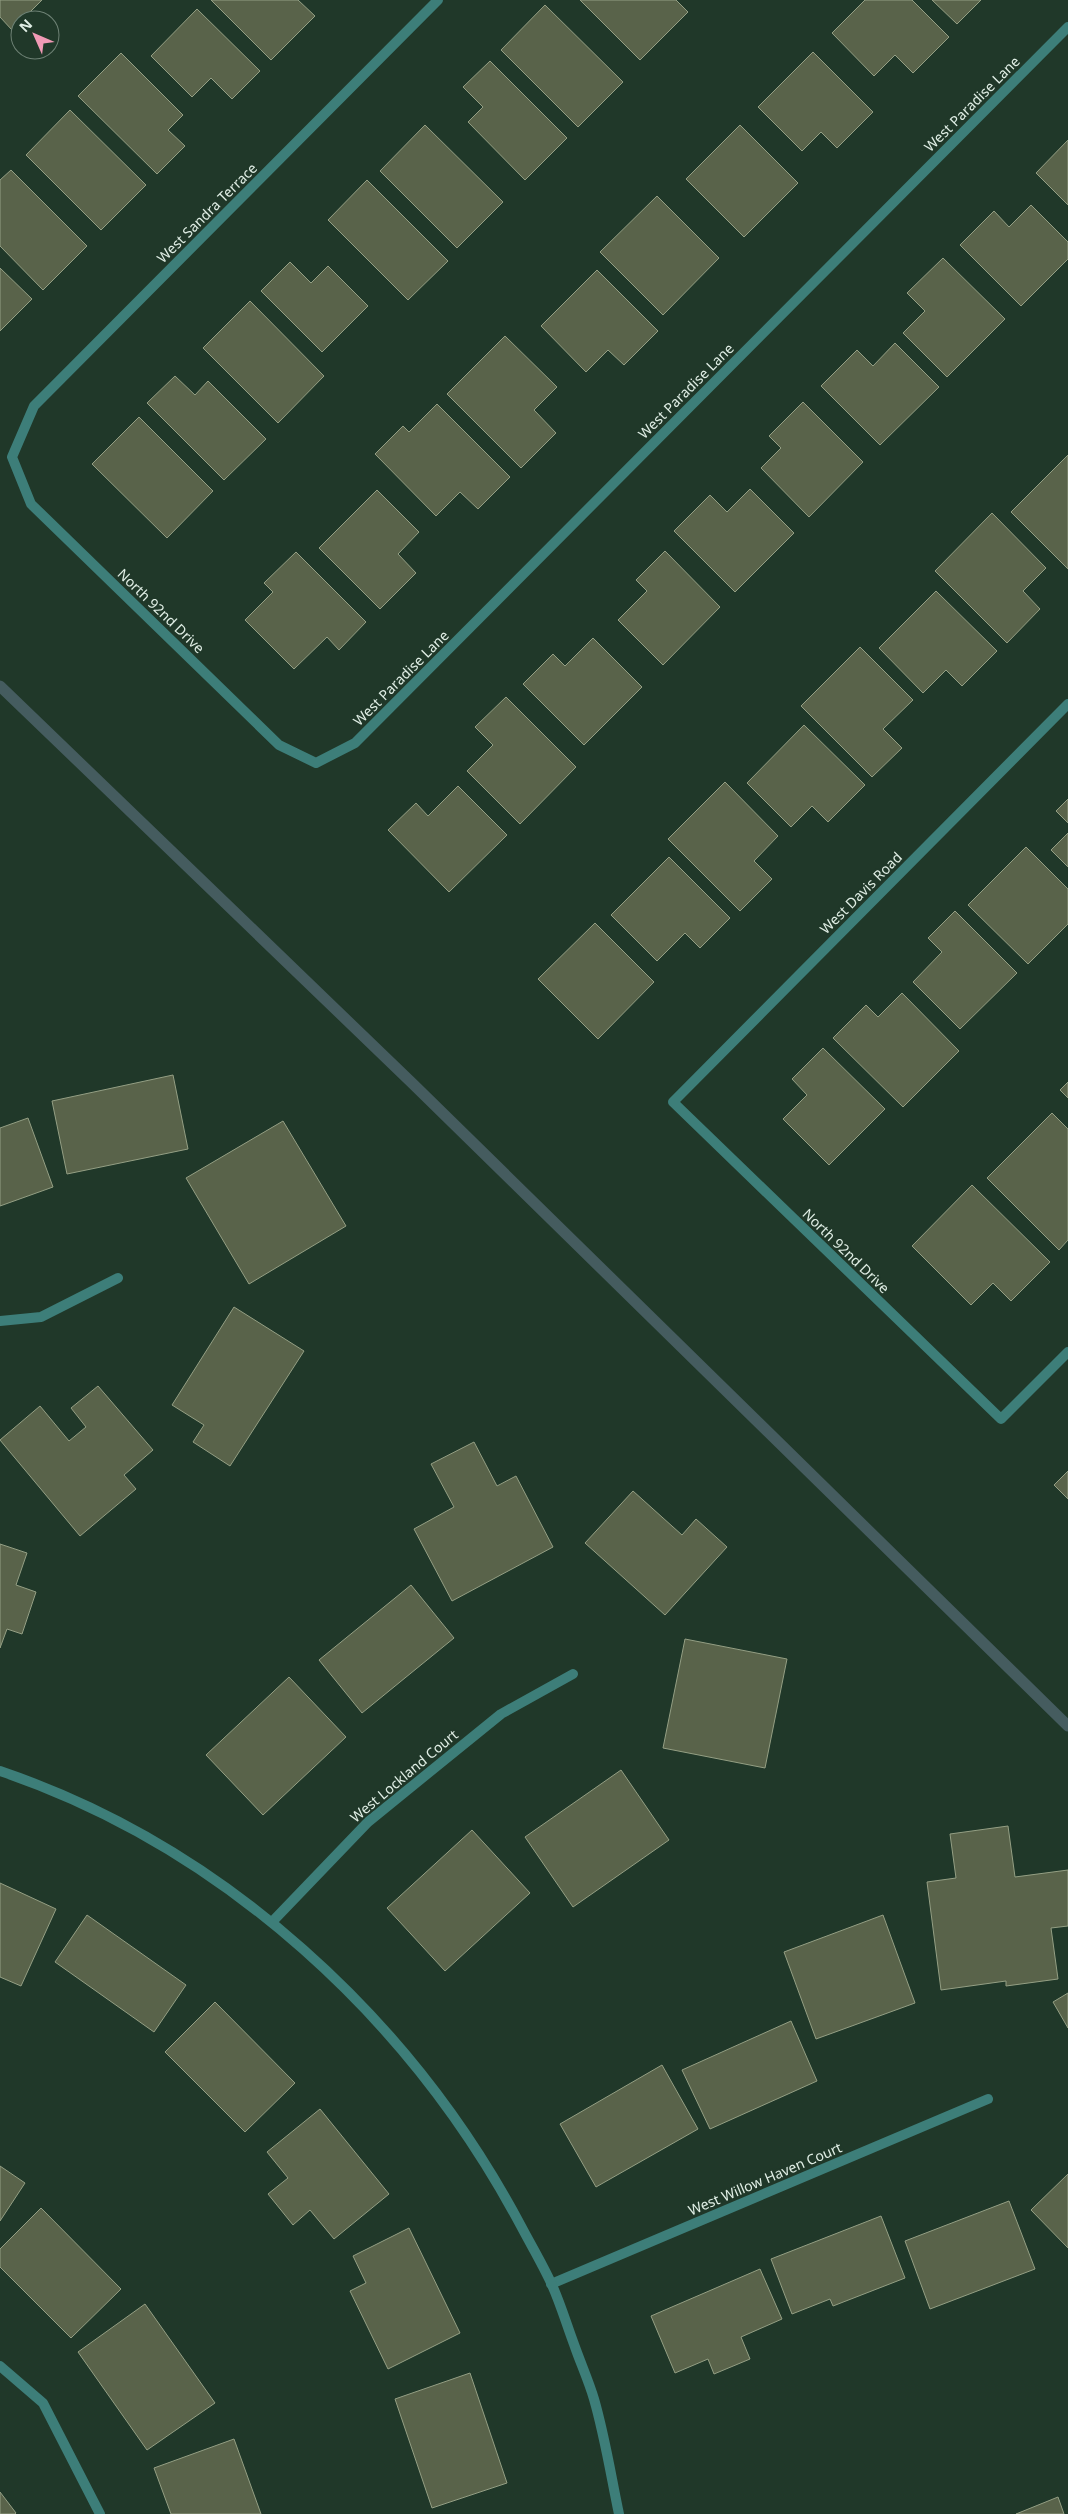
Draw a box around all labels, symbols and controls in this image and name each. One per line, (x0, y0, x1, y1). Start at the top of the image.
north arrow (10, 10, 60, 60)
text: N (15, 15, 36, 36)
street label: West Paradise Lane (920, 52, 1024, 156)
street label: West Sandra Terrace (152, 158, 261, 267)
street label: West Paradise Lane (634, 339, 738, 443)
street label: North 92nd Drive (114, 564, 209, 657)
street label: West Paradise Lane (349, 626, 453, 730)
street label: West Davis Road (815, 847, 906, 938)
street label: North 92nd Drive (799, 1204, 894, 1297)
street label: West Lockland Court (346, 1725, 462, 1826)
street label: West Willow Haven Court (685, 2138, 844, 2220)

